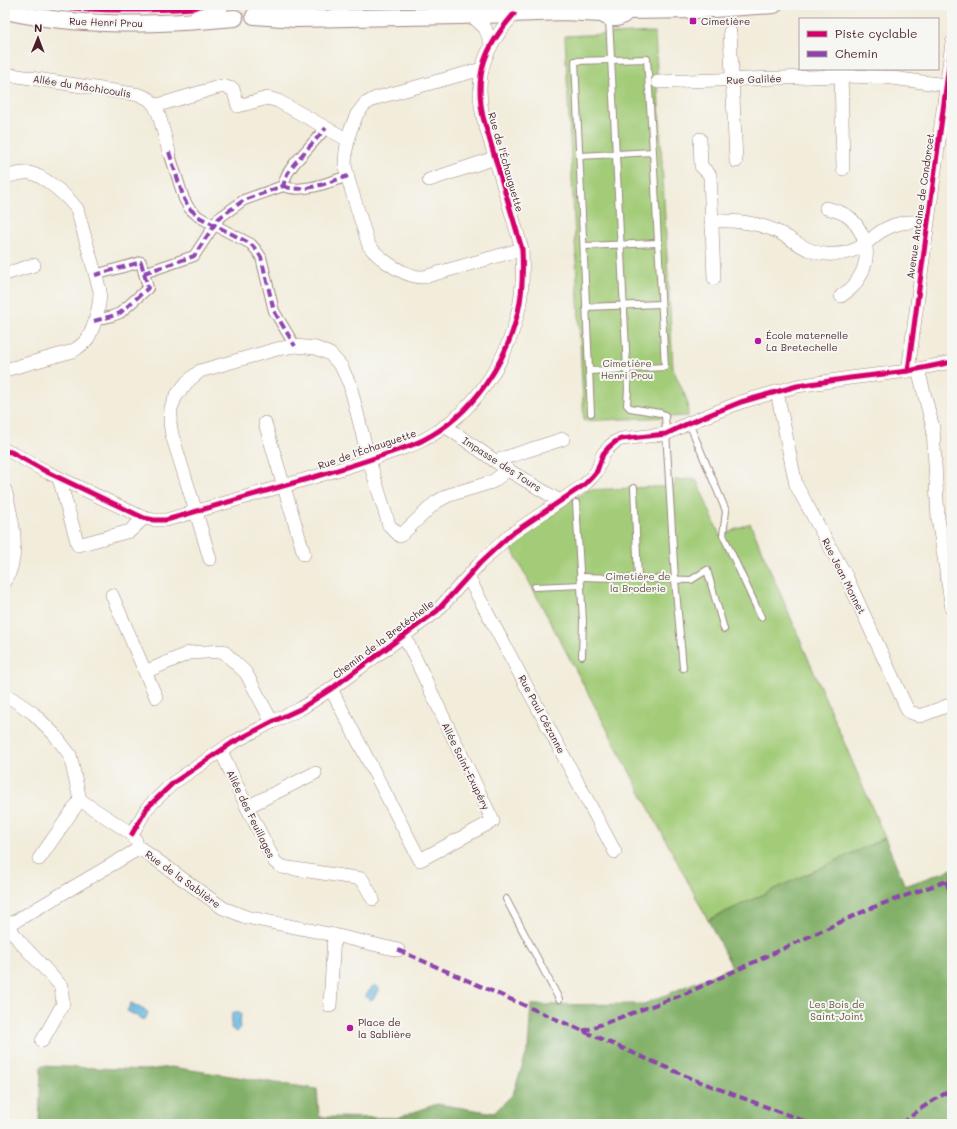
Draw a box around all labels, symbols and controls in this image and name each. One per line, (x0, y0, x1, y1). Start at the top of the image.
street label: Rue Henri Prou (69, 14, 143, 30)
place label: Cimetière (701, 14, 750, 28)
marker: Cimetière (688, 16, 698, 26)
north arrow (18, 18, 58, 58)
legend (799, 18, 939, 70)
text: N (34, 20, 42, 35)
text: Piste cyclable (835, 25, 917, 41)
text: Chemin (835, 45, 878, 61)
street label: Allée du Mâchicoulis (32, 71, 132, 101)
street label: Rue Galilée (726, 71, 782, 87)
street label: Rue de l'Échauguette (485, 111, 527, 213)
street label: Avenue Antoine de Condorcet (903, 132, 937, 280)
place label: École maternelle La Bretechelle (766, 328, 848, 354)
marker: École maternelle La Bretechelle (753, 336, 763, 346)
park label: Cimetière Henri Prou (601, 356, 653, 382)
street label: Rue de l'Échauguette (316, 426, 418, 472)
street label: Impasse des Tours (460, 433, 544, 495)
street label: Rue Jean Monnet (819, 536, 869, 616)
park label: Cimetière de la Broderie (606, 569, 670, 595)
street label: Chemin de la Bretéchelle (330, 596, 436, 682)
street label: Rue Paul Cézanne (515, 672, 569, 756)
street label: Allée Saint-Exupéry (439, 720, 493, 812)
street label: Allée des Feuillages (224, 768, 279, 861)
street label: Rue de la Sablière (142, 847, 224, 911)
park label: Les Bois de Saint-Joint (809, 997, 865, 1023)
place label: Place de la Sablière (358, 1015, 411, 1041)
marker: Place de la Sablière (345, 1023, 355, 1033)

